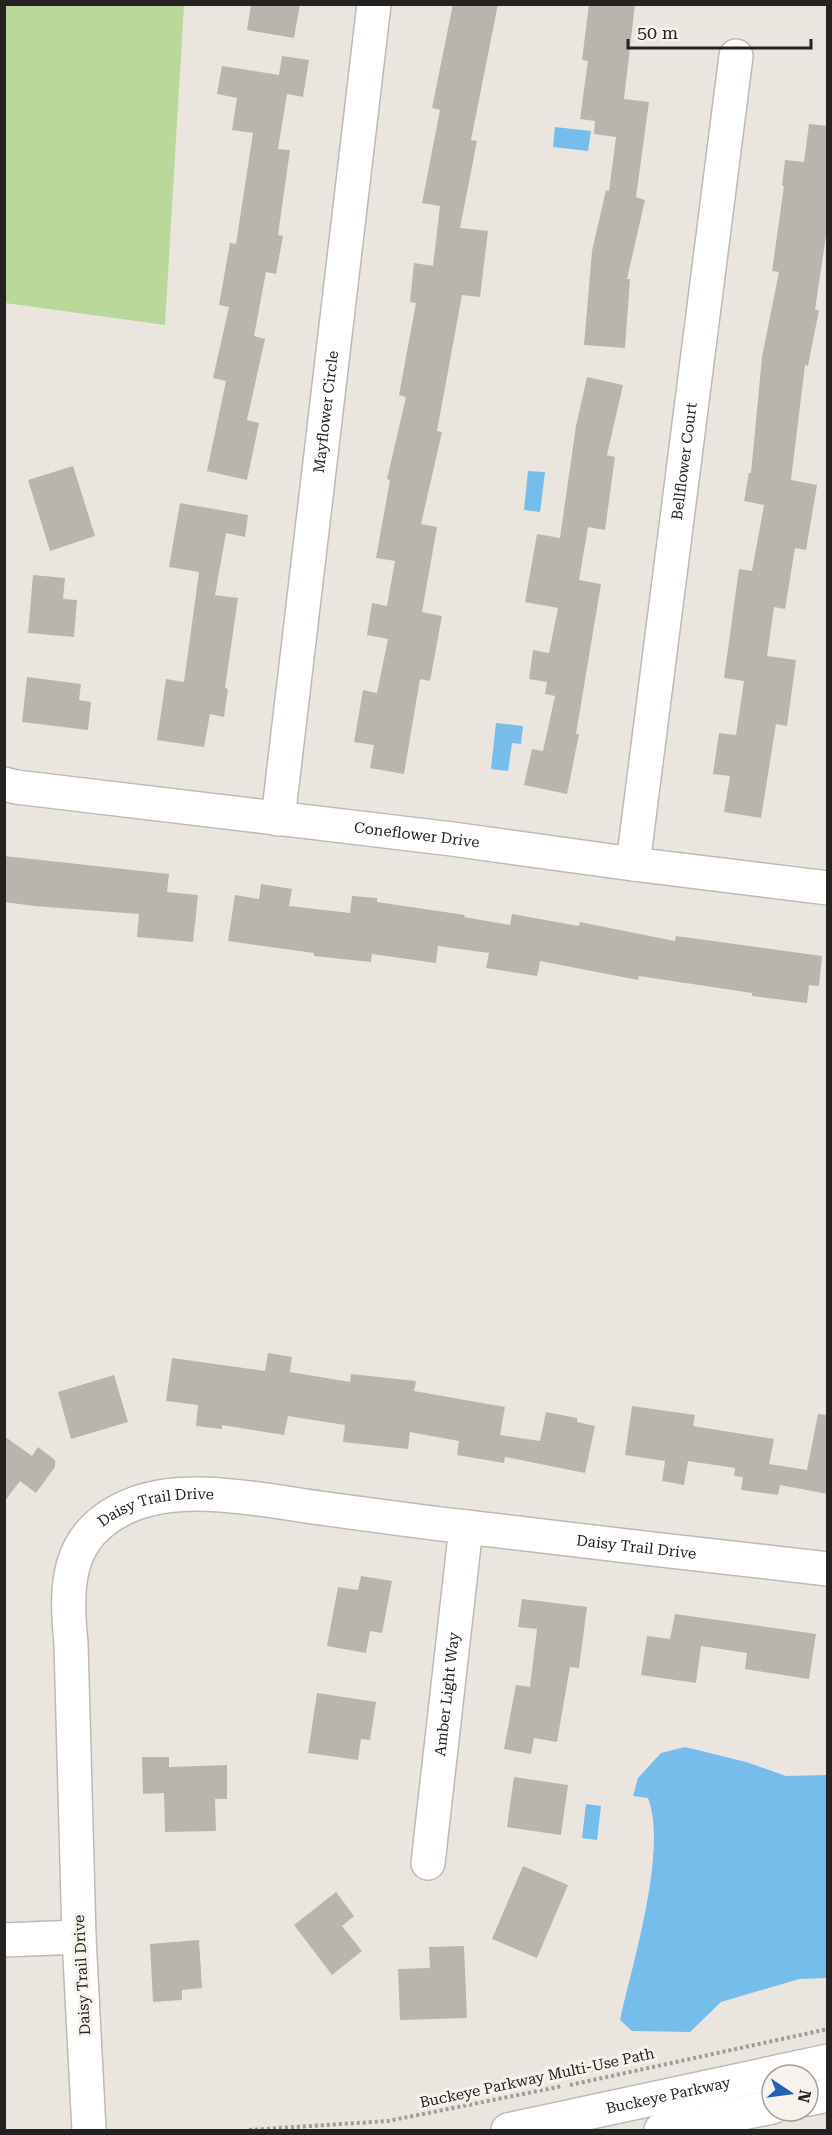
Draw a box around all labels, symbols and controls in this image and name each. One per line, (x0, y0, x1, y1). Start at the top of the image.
scale bar (628, 12, 811, 50)
text: 50 m (637, 22, 678, 43)
street label: Mayflower Circle (310, 350, 342, 474)
street label: Bellflower Court (668, 401, 701, 521)
street label: Coneflower Drive (353, 818, 481, 852)
street label: Daisy Trail Drive (94, 1485, 214, 1531)
street label: Daisy Trail Drive (575, 1531, 697, 1563)
street label: Amber Light Way (431, 1631, 463, 1757)
street label: Daisy Trail Drive (70, 1914, 94, 2036)
street label: Buckeye Parkway Multi-Use Path (418, 2044, 656, 2112)
north arrow (760, 2063, 820, 2123)
street label: Buckeye Parkway (604, 2073, 733, 2118)
text: N (793, 2088, 815, 2104)

